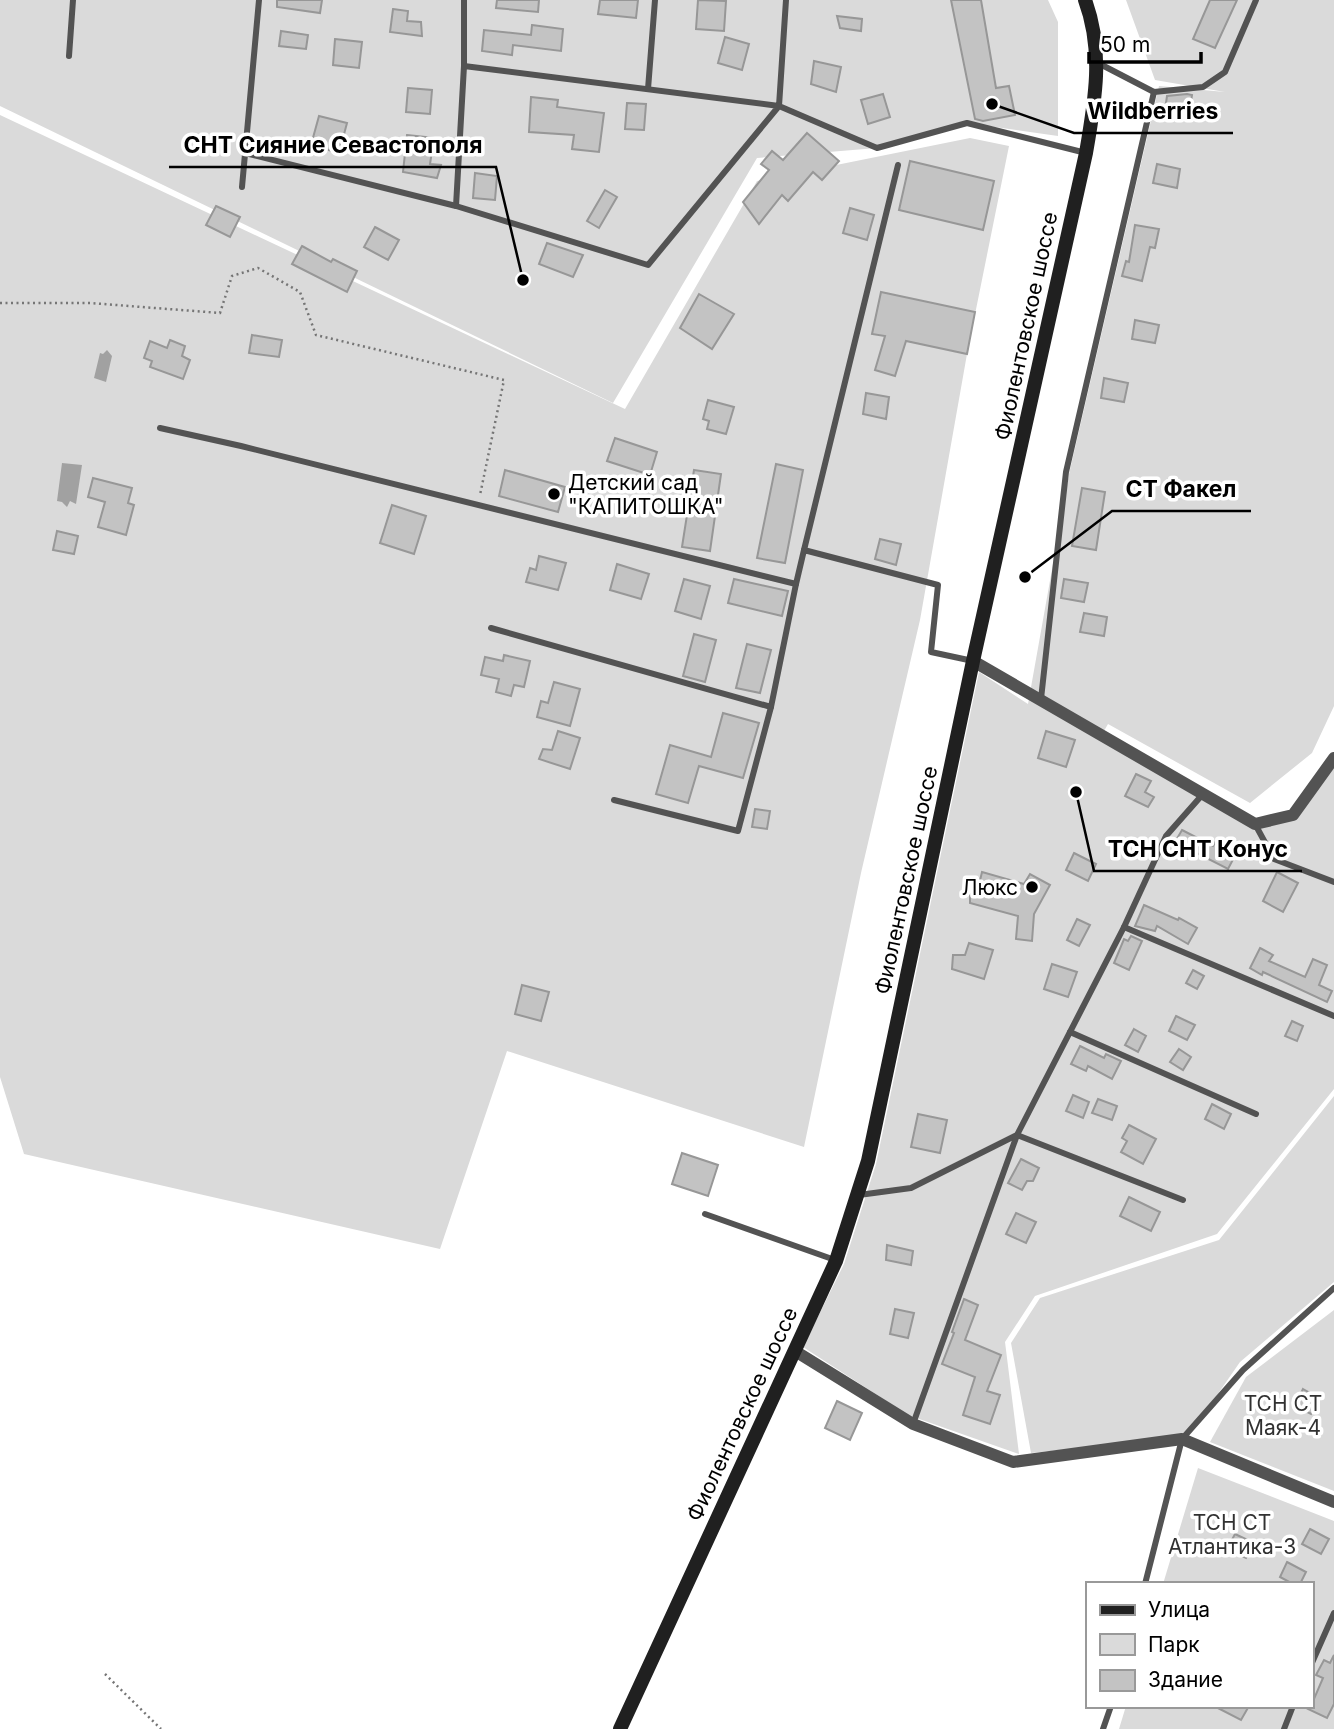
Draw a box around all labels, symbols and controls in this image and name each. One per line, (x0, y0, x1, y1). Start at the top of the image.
scale bar (1089, 21, 1201, 65)
text: 50 m (1100, 32, 1150, 57)
callout: Wildberries (1074, 89, 1233, 133)
text: Wildberries (1088, 97, 1219, 125)
callout: СНТ Сияние Севастополя (169, 123, 496, 167)
text: СНТ Сияние Севастополя (184, 131, 482, 159)
street label: Фиолентовское шоссе (990, 210, 1062, 442)
callout: СТ Факел (1112, 467, 1251, 511)
place label: Детский сад "КАПИТОШКА" (568, 470, 724, 519)
text: СТ Факел (1126, 475, 1236, 503)
marker: Детский сад "КАПИТОШКА" (546, 486, 562, 502)
street label: Фиолентовское шоссе (870, 764, 942, 996)
callout: ТСН СНТ Конус (1094, 827, 1302, 871)
text: ТСН СНТ Конус (1108, 835, 1288, 863)
place label: Люкс (962, 875, 1018, 900)
marker: Люкс (1024, 879, 1040, 895)
street label: Фиолентовское шоссе (681, 1303, 803, 1525)
park label: ТСН СТ Маяк-4 (1244, 1391, 1322, 1440)
park label: ТСН СТ Атлантика-3 (1168, 1510, 1296, 1559)
legend (1086, 1582, 1313, 1708)
text: Улица (1148, 1597, 1210, 1622)
text: Парк (1148, 1632, 1200, 1657)
text: Здание (1148, 1667, 1223, 1692)

